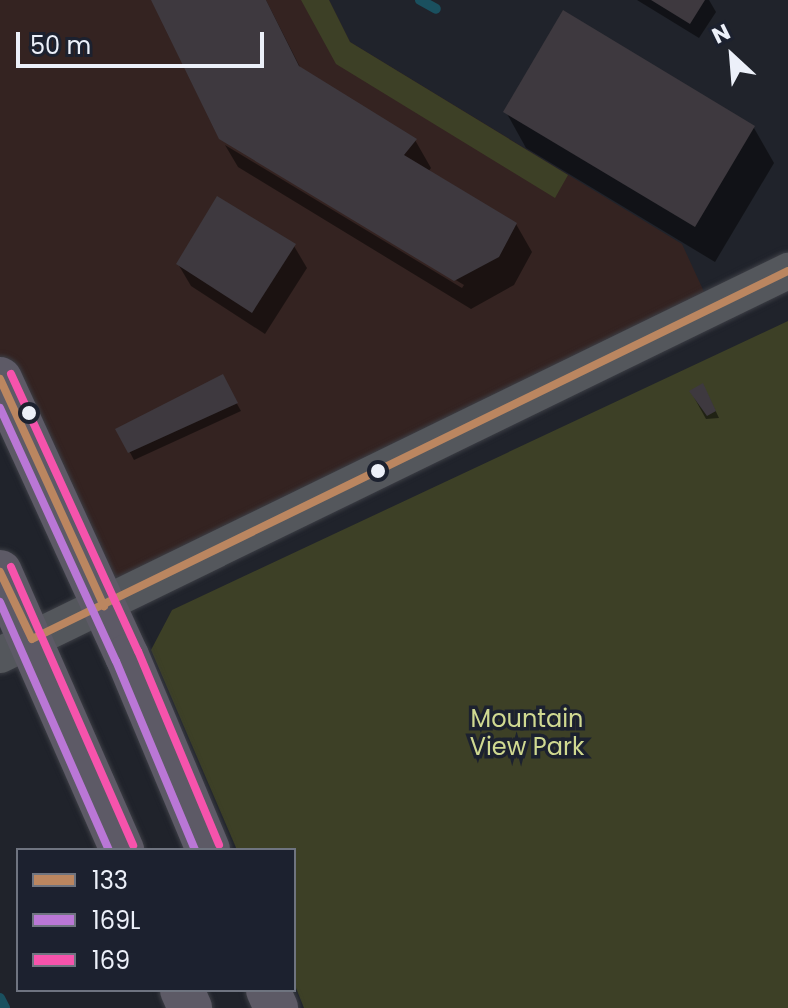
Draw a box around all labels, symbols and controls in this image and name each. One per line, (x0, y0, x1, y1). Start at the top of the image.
scale bar (20, 16, 268, 66)
north arrow (692, 16, 772, 96)
text: N (707, 16, 735, 52)
text: 50 m (30, 29, 91, 62)
unlabelled marker (21, 405, 37, 421)
unlabelled marker (370, 463, 386, 479)
park label: Mountain View Park (470, 705, 584, 761)
legend (16, 848, 296, 992)
text: 133 (92, 864, 128, 897)
text: 169L (92, 904, 140, 937)
text: 169 (92, 944, 130, 977)

